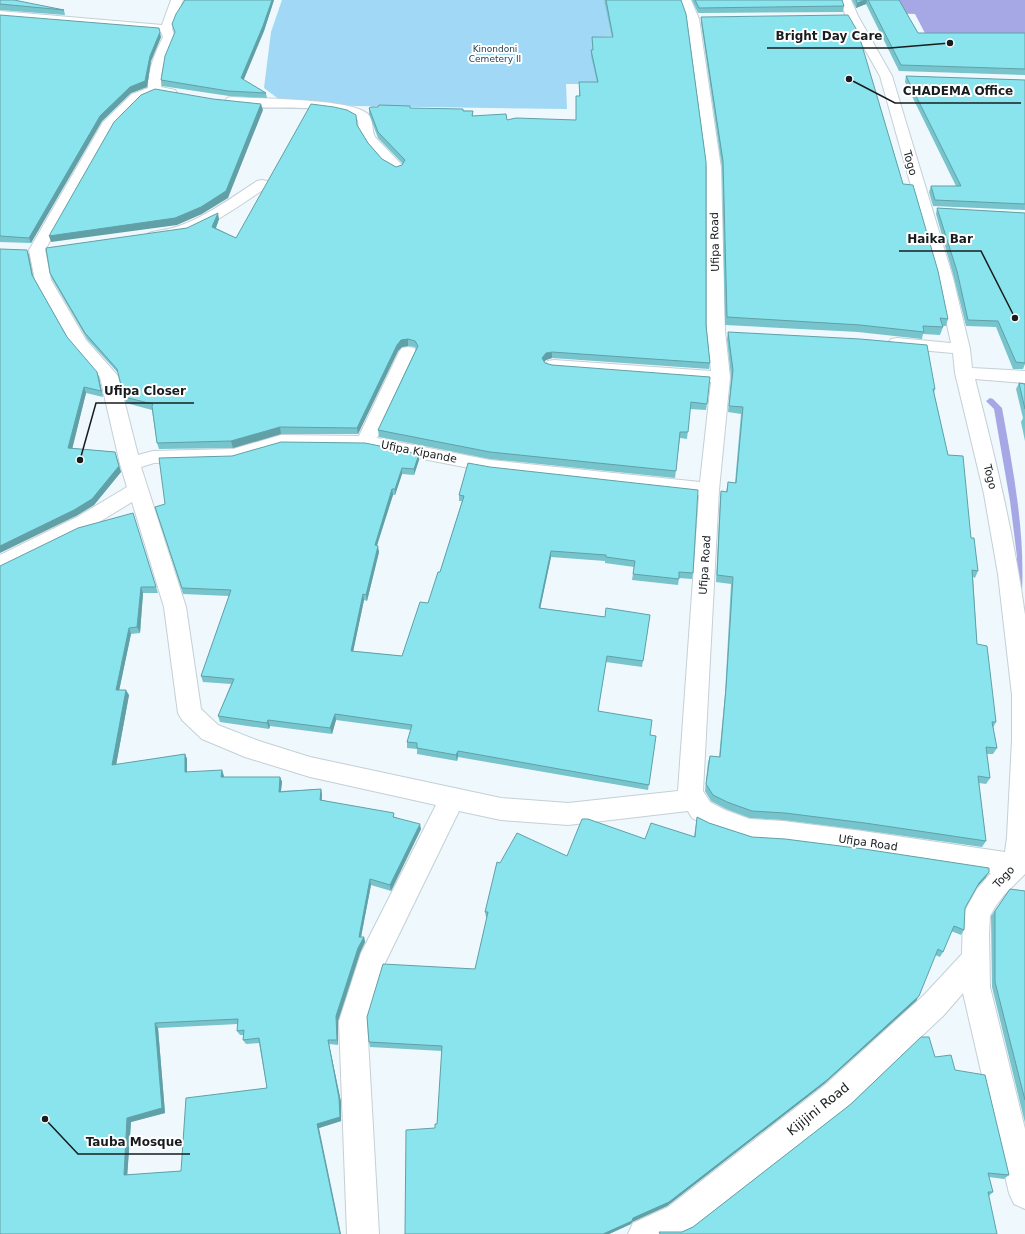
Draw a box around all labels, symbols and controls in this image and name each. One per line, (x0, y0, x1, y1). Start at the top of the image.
callout: Bright Day Care (767, 24, 890, 48)
text: Bright Day Care (776, 29, 882, 43)
park label: Kinondoni Cemetery II (469, 44, 521, 64)
callout: CHADEMA Office (895, 79, 1021, 103)
text: CHADEMA Office (903, 84, 1013, 98)
street label: Togo (900, 148, 920, 177)
street label: Ufipa Road (708, 212, 722, 272)
callout: Haika Bar (899, 227, 981, 251)
text: Haika Bar (907, 232, 973, 246)
callout: Ufipa Closer (96, 379, 194, 403)
text: Ufipa Closer (104, 384, 186, 398)
street label: Ufipa Kipande (380, 438, 458, 466)
street label: Togo (980, 462, 999, 491)
street label: Ufipa Road (696, 535, 714, 595)
street label: Ufipa Road (837, 832, 899, 854)
street label: Togo (990, 863, 1018, 891)
street label: Kijijini Road (784, 1080, 852, 1138)
callout: Tauba Mosque (78, 1130, 190, 1154)
text: Tauba Mosque (86, 1135, 182, 1149)

